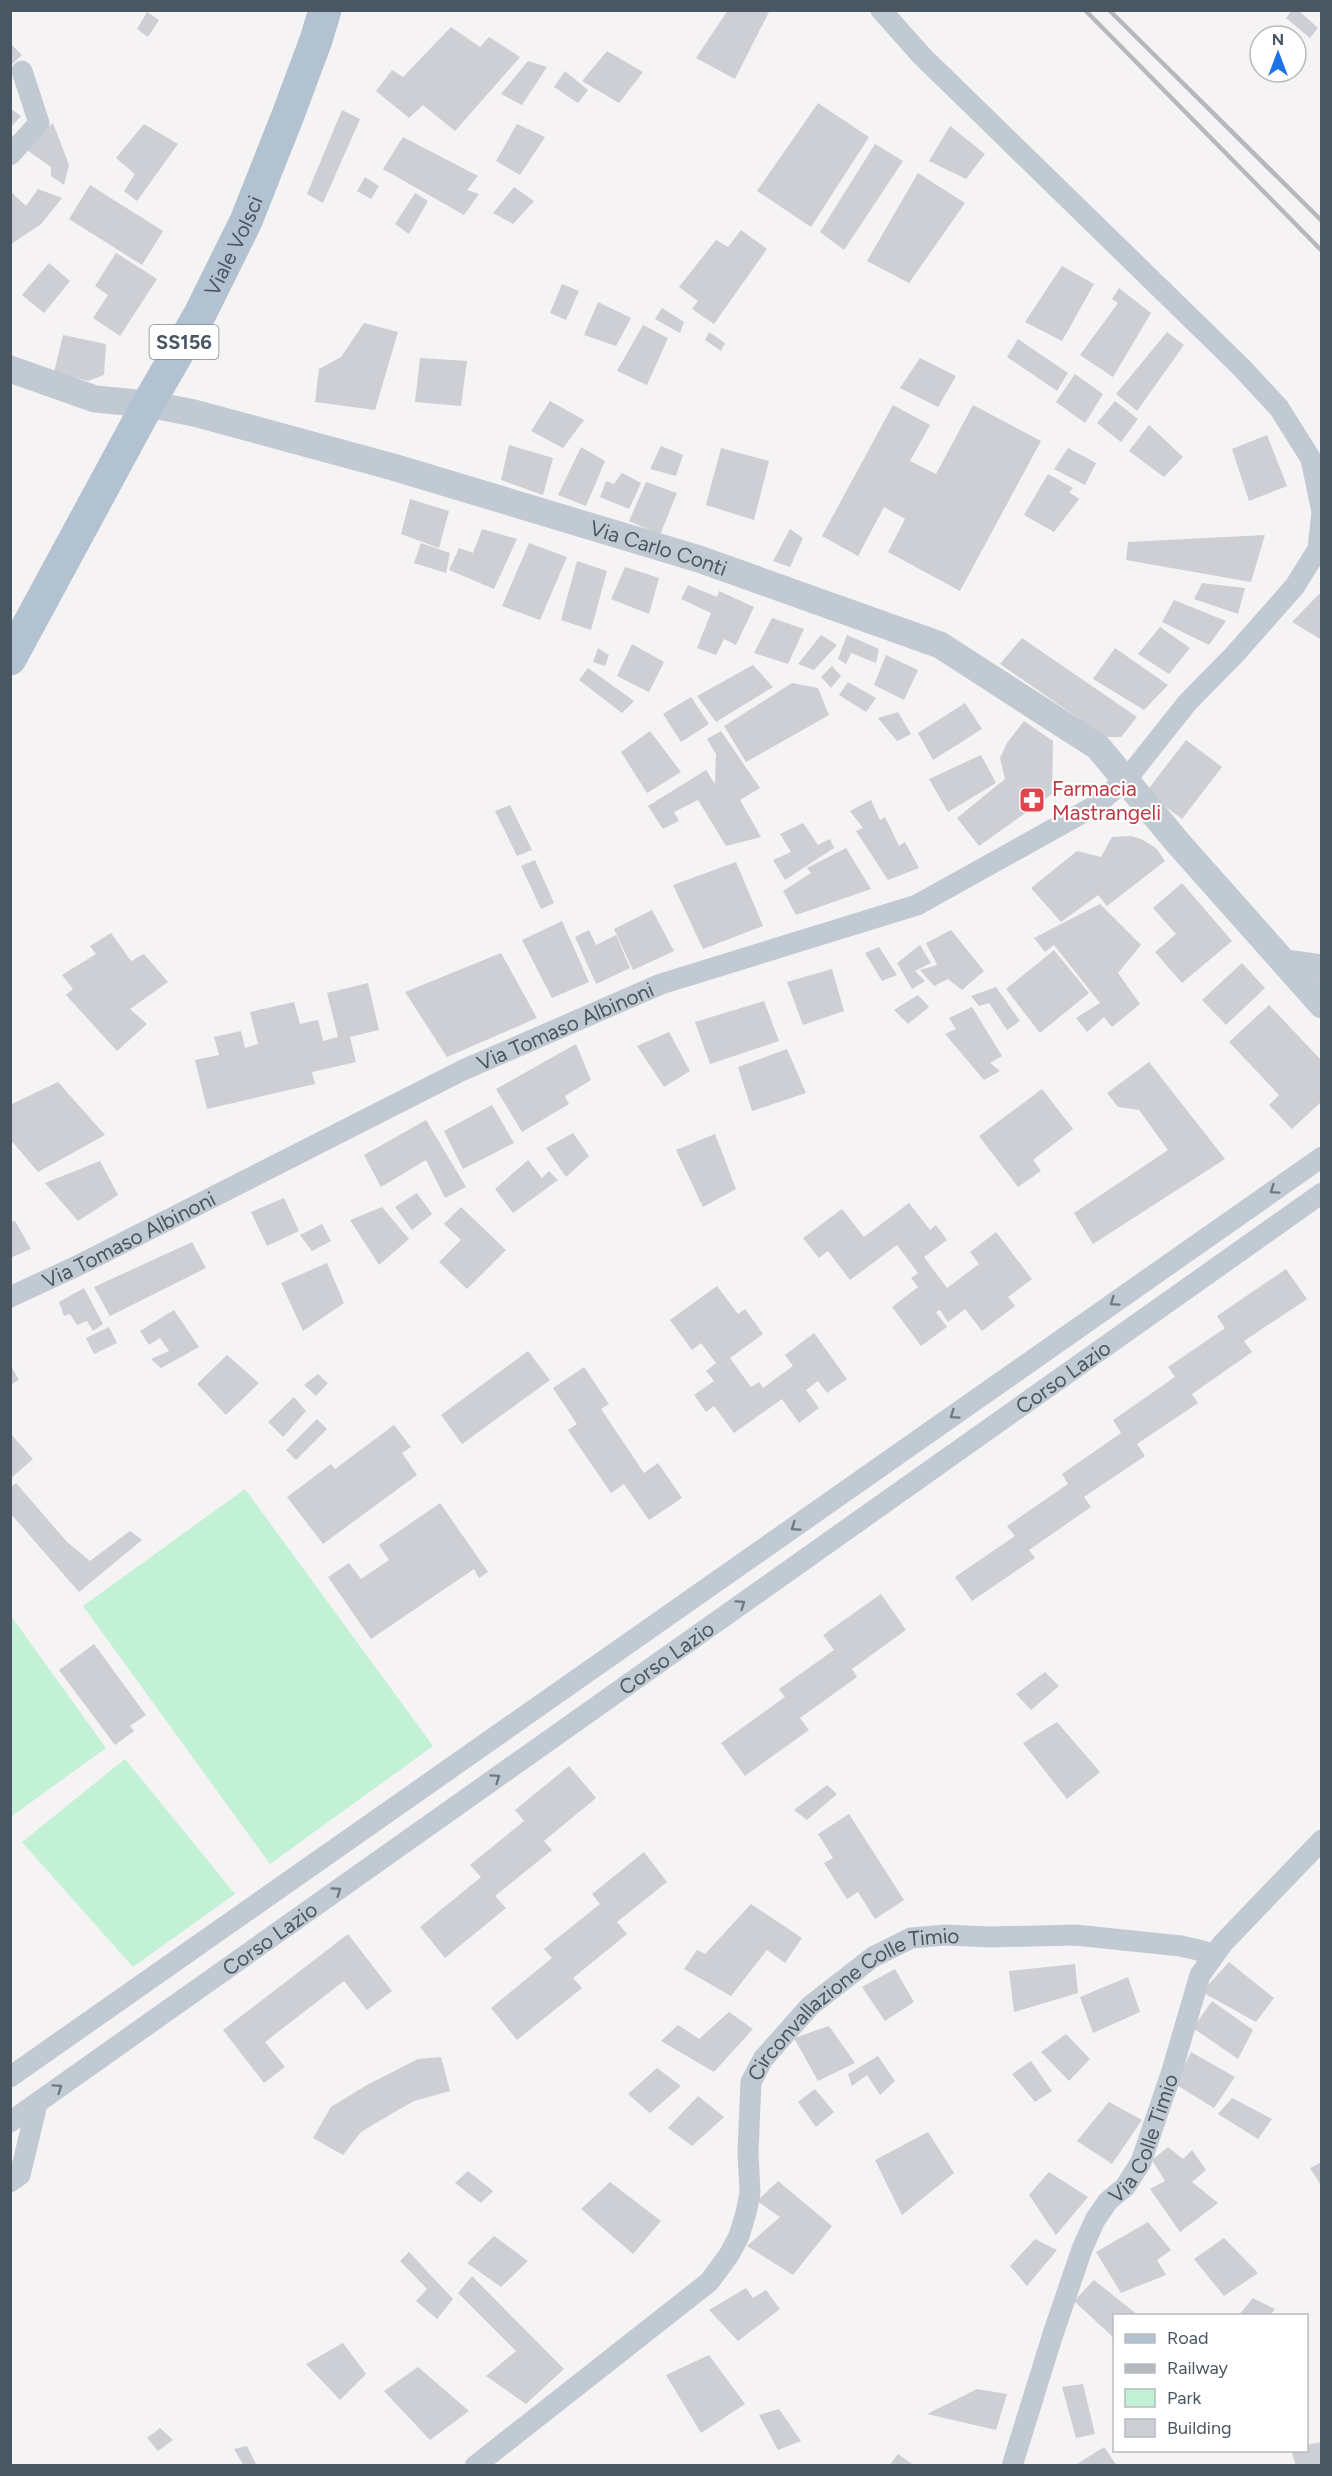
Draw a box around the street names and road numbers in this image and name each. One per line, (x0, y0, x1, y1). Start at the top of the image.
street label: Viale Volsci (199, 192, 267, 300)
road number: SS156 (150, 325, 219, 359)
street label: Via Carlo Conti (587, 514, 731, 581)
street label: Via Tomaso Albinoni (473, 976, 657, 1075)
street label: Via Tomaso Albinoni (38, 1185, 219, 1293)
street label: Corso Lazio (1010, 1334, 1115, 1419)
street label: Corso Lazio (614, 1615, 719, 1700)
street label: Corso Lazio (217, 1896, 322, 1980)
street label: Circonvallazione Colle Timio (742, 1922, 960, 2085)
street label: Via Colle Timio (1103, 2070, 1183, 2208)

